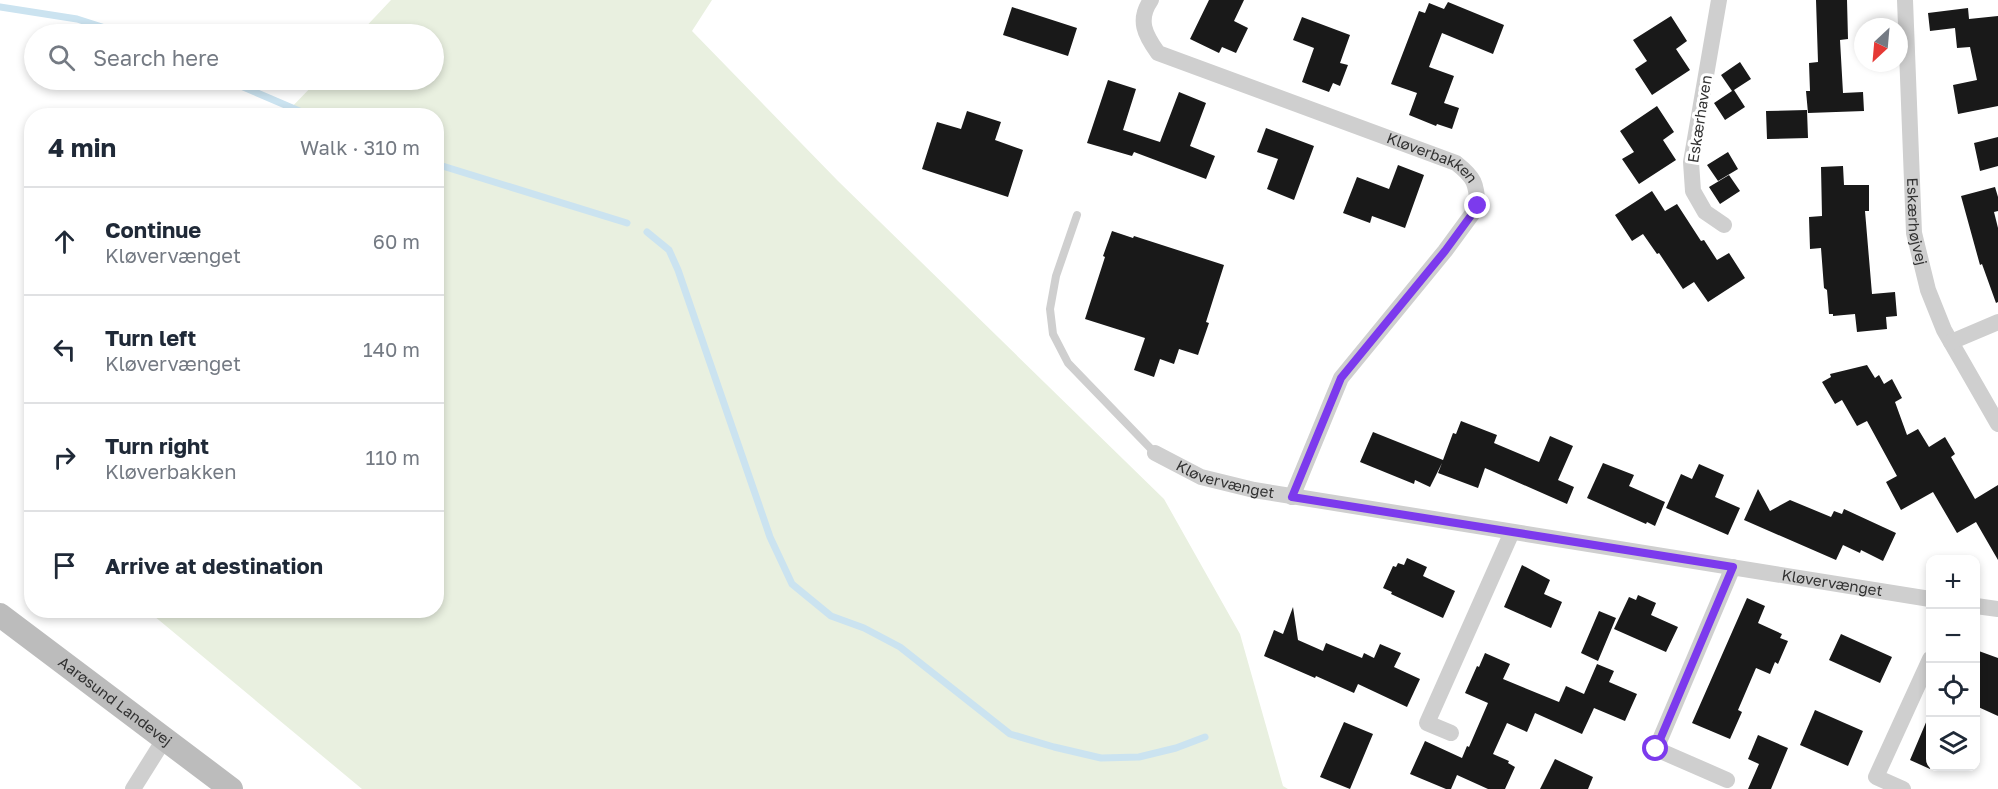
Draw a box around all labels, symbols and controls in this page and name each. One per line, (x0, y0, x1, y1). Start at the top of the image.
north arrow (1854, 18, 1908, 72)
search box (24, 24, 444, 90)
icon: search (45, 41, 78, 74)
text: Search here (93, 44, 219, 71)
street label: Eskærhaven (1683, 74, 1715, 164)
street label: Kløverbakken (1385, 128, 1482, 186)
text: 4 min (48, 132, 116, 163)
text: Walk · 310 m (300, 135, 420, 159)
street label: Eskærhøjvej (1904, 177, 1932, 267)
route end (1464, 192, 1490, 218)
text: Continue (105, 216, 201, 243)
icon: ahead (48, 225, 81, 258)
text: 60 m (373, 229, 420, 253)
text: Kløvervænget (105, 243, 241, 267)
text: Turn left (105, 324, 196, 351)
icon: left (48, 333, 81, 366)
text: 140 m (363, 337, 420, 361)
text: Kløvervænget (105, 351, 241, 375)
text: Turn right (105, 432, 209, 459)
icon: right (48, 441, 81, 474)
text: 110 m (366, 445, 420, 469)
street label: Kløvervænget (1173, 456, 1276, 501)
text: Kløverbakken (105, 459, 237, 483)
icon: arrive (48, 549, 81, 582)
text: Arrive at destination (105, 552, 323, 579)
map controls (1926, 555, 1980, 771)
button: + (1926, 555, 1980, 609)
street label: Kløvervænget (1780, 565, 1884, 599)
button: − (1926, 609, 1980, 663)
street label: Aarøsund Landevej (55, 652, 176, 749)
button: locate (1926, 663, 1980, 717)
button: layers (1926, 717, 1980, 771)
route start (1642, 735, 1668, 761)

